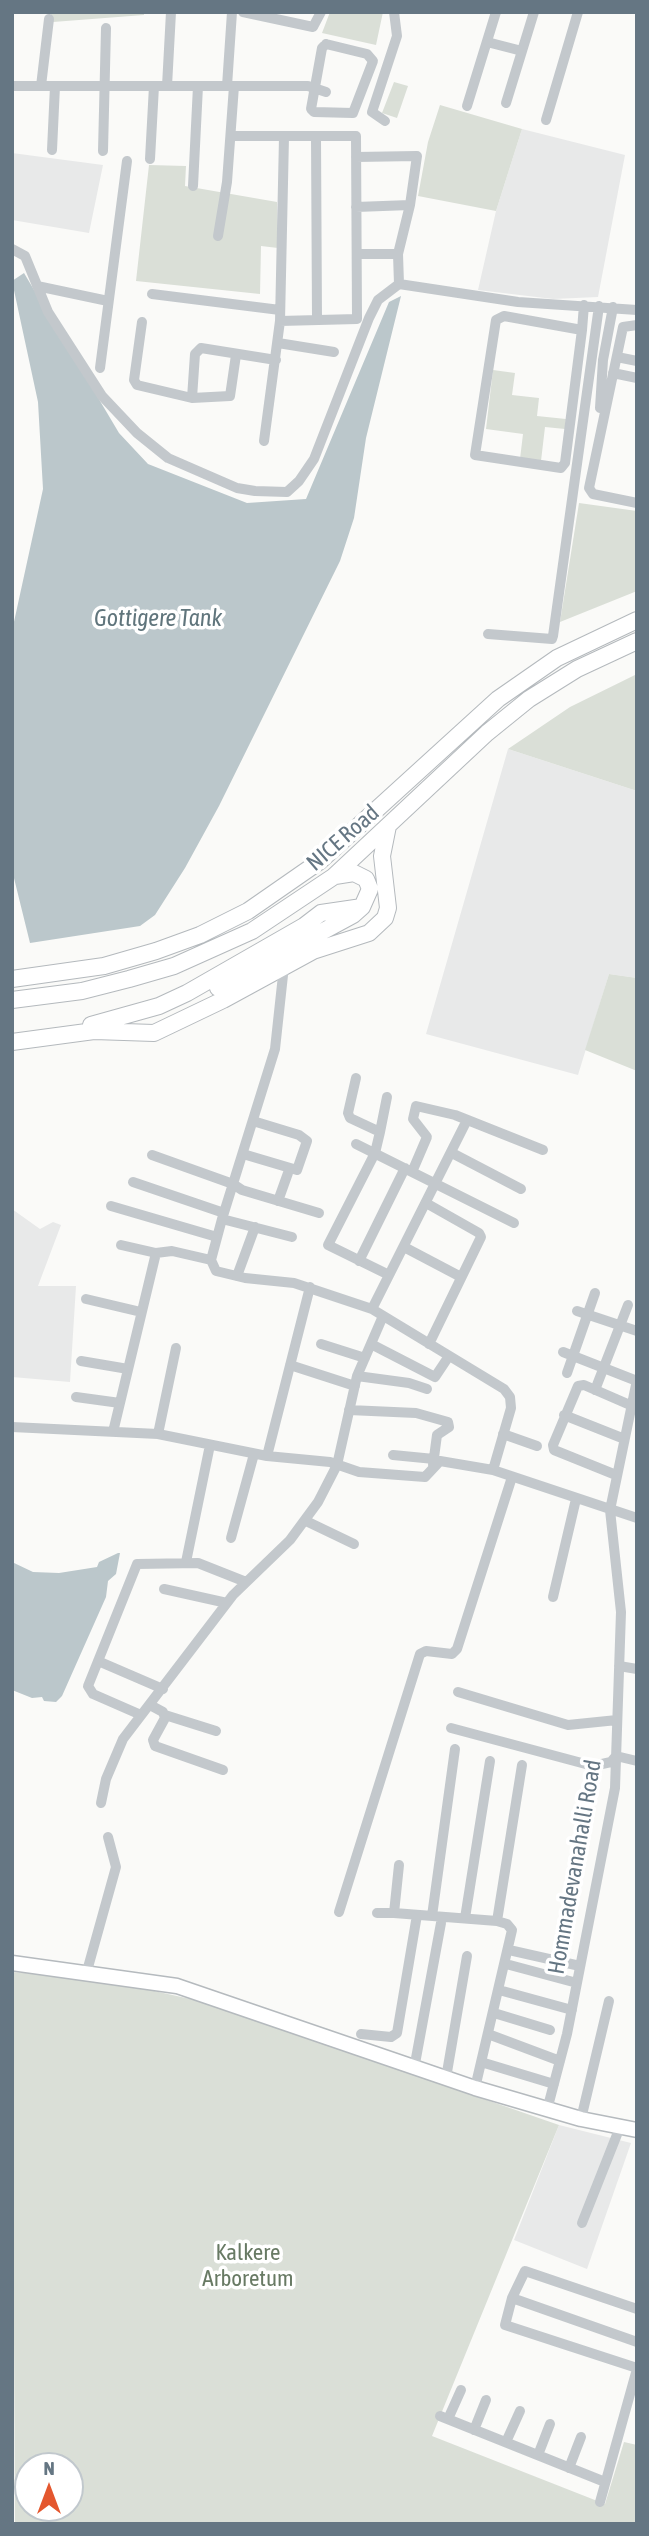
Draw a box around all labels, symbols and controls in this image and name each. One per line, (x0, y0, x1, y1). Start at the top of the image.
water label: Gottigere Tank (94, 604, 222, 632)
street label: NICE Road (301, 799, 385, 877)
street label: Hommadevanahalli Road (543, 1758, 607, 1976)
park label: Kalkere Arboretum (202, 2239, 294, 2293)
north arrow (14, 2452, 84, 2522)
text: N (43, 2457, 55, 2479)

